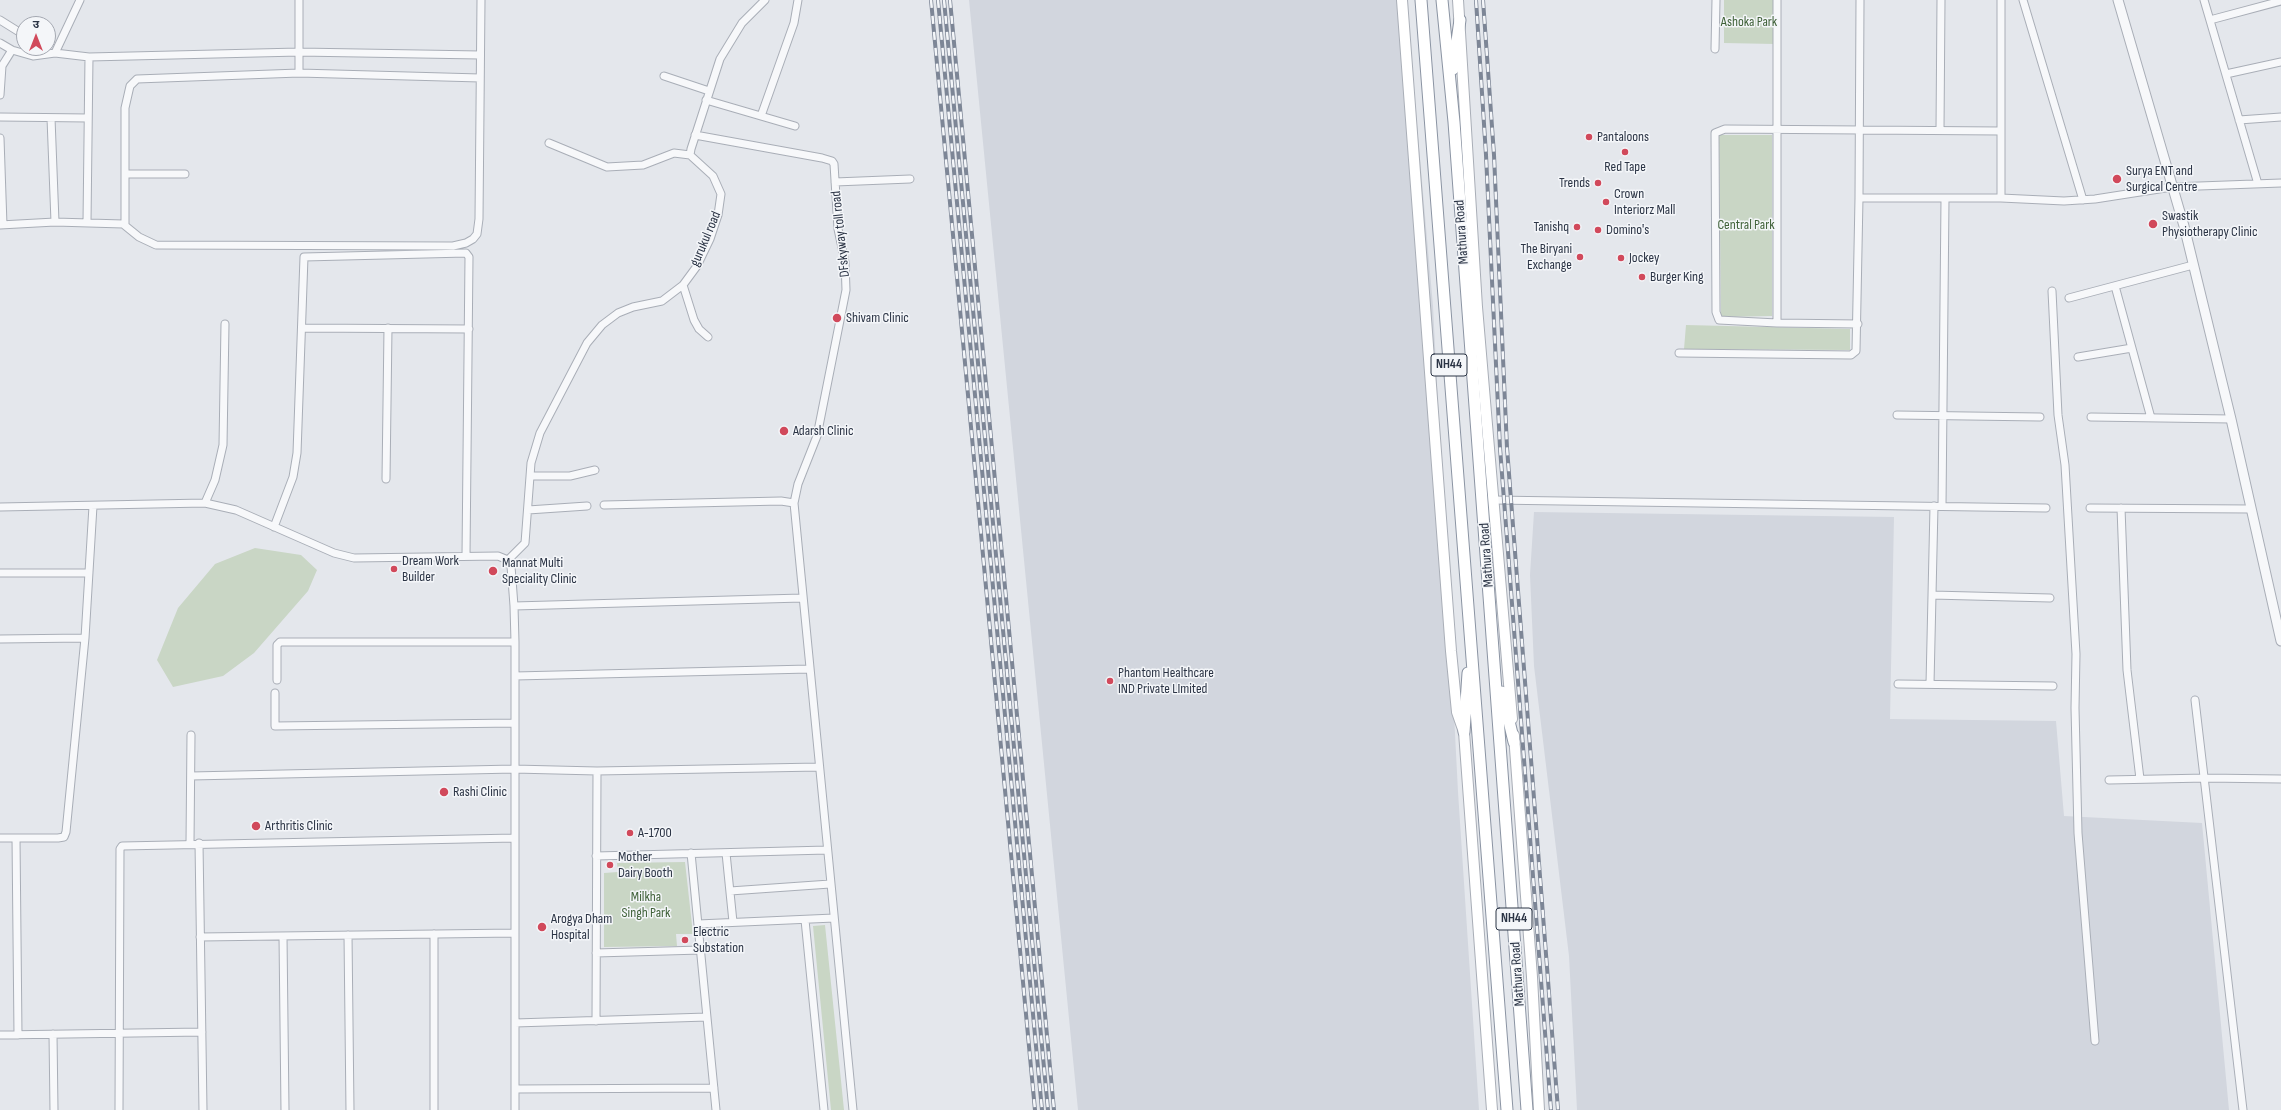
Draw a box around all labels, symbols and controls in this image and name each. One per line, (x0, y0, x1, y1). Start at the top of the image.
park label: Ashoka Park (1721, 14, 1777, 30)
north arrow (16, 16, 56, 56)
text: उ (33, 18, 39, 31)
place label: Pantaloons (1597, 129, 1649, 145)
marker: Pantaloons (1584, 132, 1594, 142)
marker: Red Tape (1620, 147, 1630, 157)
place label: Red Tape (1604, 159, 1646, 175)
place label: Surya ENT and Surgical Centre (2126, 163, 2197, 196)
marker: Surya ENT and Surgical Centre (2111, 173, 2123, 185)
place label: Trends (1559, 175, 1590, 191)
marker: Trends (1593, 178, 1603, 188)
place label: Crown Interiorz Mall (1614, 186, 1675, 218)
street label: DFskyway toll road (828, 190, 854, 278)
marker: Crown Interiorz Mall (1601, 197, 1611, 207)
street label: Mathura Road (1451, 199, 1473, 265)
place label: Swastik Physiotherapy Clinic (2162, 208, 2258, 240)
street label: gurukul road (687, 209, 725, 269)
park label: Central Park (1717, 217, 1775, 233)
marker: Swastik Physiotherapy Clinic (2147, 218, 2159, 230)
place label: Tanishq (1533, 219, 1569, 235)
marker: Tanishq (1572, 222, 1582, 232)
place label: Domino's (1606, 222, 1649, 238)
marker: Domino's (1593, 225, 1603, 235)
place label: The Biryani Exchange (1520, 241, 1572, 274)
place label: Jockey (1629, 250, 1659, 266)
marker: The Biryani Exchange (1575, 252, 1585, 262)
marker: Jockey (1616, 253, 1626, 263)
place label: Burger King (1650, 269, 1704, 285)
marker: Burger King (1637, 272, 1647, 282)
place label: Shivam Clinic (846, 310, 909, 326)
marker: Shivam Clinic (831, 312, 843, 324)
road number: NH44 (1431, 354, 1467, 376)
place label: Adarsh Clinic (793, 423, 854, 439)
marker: Adarsh Clinic (778, 425, 790, 437)
street label: Mathura Road (1476, 522, 1498, 588)
place label: Dream Work Builder (402, 553, 459, 586)
place label: Mannat Multi Speciality Clinic (502, 555, 577, 588)
marker: Dream Work Builder (389, 564, 399, 574)
marker: Mannat Multi Speciality Clinic (487, 565, 499, 577)
place label: Phantom Healthcare IND Private LImited (1118, 665, 1214, 698)
marker: Phantom Healthcare IND Private LImited (1105, 676, 1115, 686)
place label: Rashi Clinic (453, 784, 507, 800)
marker: Rashi Clinic (438, 786, 450, 798)
place label: Arthritis Clinic (265, 818, 333, 834)
marker: Arthritis Clinic (250, 820, 262, 832)
place label: A-1700 (638, 825, 672, 841)
marker: A-1700 (625, 828, 635, 838)
place label: Mother Dairy Booth (618, 849, 673, 882)
marker: Mother Dairy Booth (605, 860, 615, 870)
park label: Milkha Singh Park (622, 889, 670, 922)
road number: NH44 (1496, 908, 1532, 930)
place label: Arogya Dham Hospital (551, 911, 612, 944)
marker: Arogya Dham Hospital (536, 921, 548, 933)
place label: Electric Substation (693, 924, 744, 956)
marker: Electric Substation (680, 935, 690, 945)
street label: Mathura Road (1507, 941, 1529, 1007)

